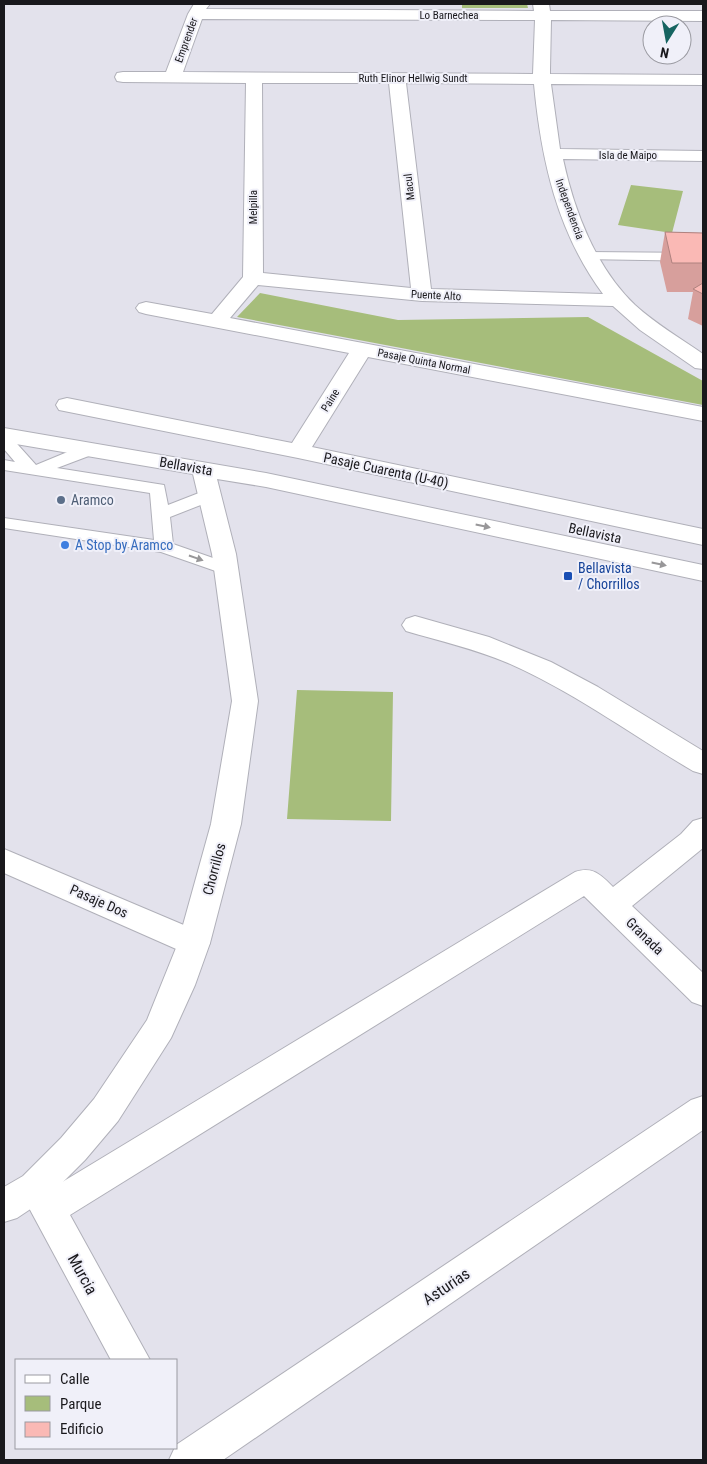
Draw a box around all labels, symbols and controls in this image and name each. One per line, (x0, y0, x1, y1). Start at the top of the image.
street label: Lo Barnechea (419, 9, 479, 22)
street label: Emprender (172, 15, 201, 64)
north arrow (642, 15, 692, 65)
text: N (659, 44, 670, 61)
street label: Ruth Elinor Hellwig Sundt (358, 72, 468, 85)
street label: Isla de Maipo (599, 149, 658, 162)
street label: Macul (401, 173, 418, 201)
street label: Independencia (553, 177, 586, 241)
street label: Melpilla (247, 190, 260, 224)
street label: Puente Alto (410, 288, 462, 303)
street label: Pasaje Quinta Normal (376, 346, 471, 377)
street label: Paine (318, 387, 342, 414)
street label: Pasaje Cuarenta (U-40) (322, 449, 450, 492)
street label: Bellavista (158, 453, 214, 479)
place label: Aramco (71, 492, 114, 508)
marker: Aramco (55, 494, 67, 506)
street label: Bellavista (567, 520, 623, 546)
one-way arrow (475, 522, 490, 530)
place label: A Stop by Aramco (75, 537, 173, 553)
marker: A Stop by Aramco (59, 539, 71, 551)
one-way arrow (188, 555, 203, 562)
place label: Bellavista / Chorrillos (578, 560, 640, 592)
one-way arrow (651, 560, 667, 568)
marker: Bellavista / Chorrillos (562, 570, 574, 582)
street label: Chorrillos (199, 841, 229, 897)
street label: Pasaje Dos (68, 881, 130, 921)
street label: Granada (623, 914, 667, 958)
street label: Murcia (64, 1251, 101, 1298)
street label: Asturias (419, 1264, 473, 1309)
legend (15, 1359, 178, 1449)
text: Calle (60, 1370, 90, 1388)
text: Parque (60, 1395, 102, 1413)
text: Edificio (60, 1420, 103, 1438)

